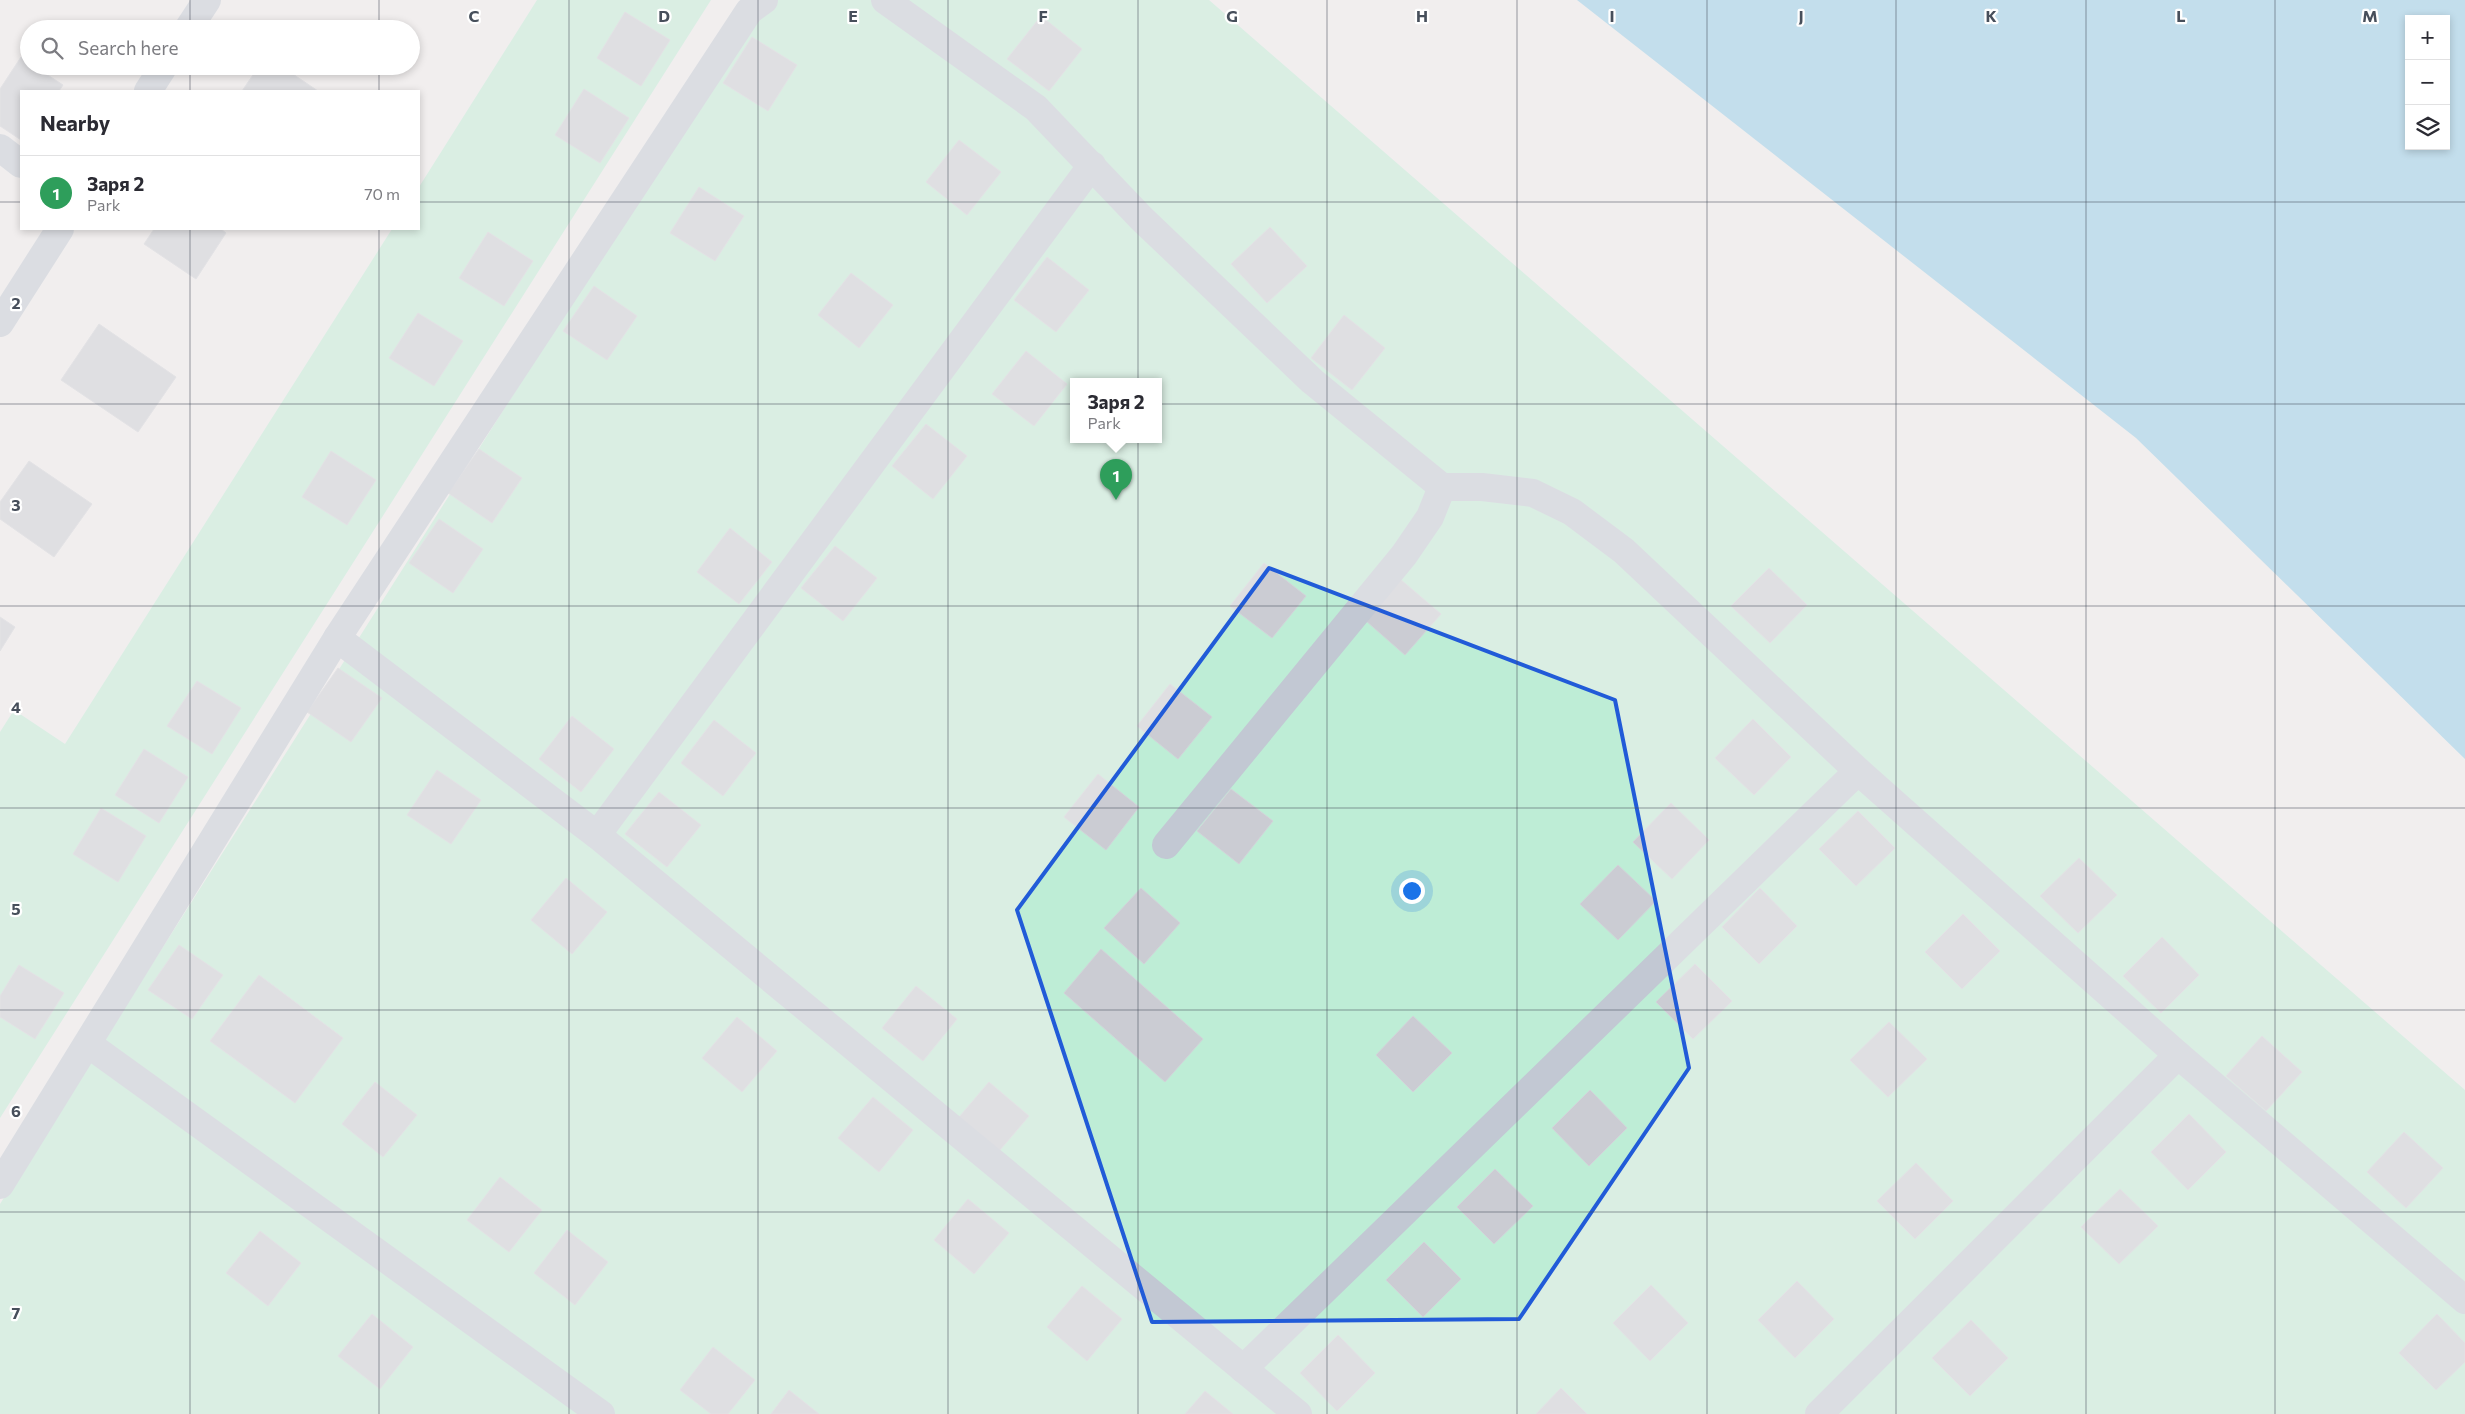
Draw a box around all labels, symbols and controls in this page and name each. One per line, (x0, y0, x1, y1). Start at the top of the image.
text: C (469, 6, 480, 25)
text: D (658, 6, 670, 25)
text: E (848, 6, 858, 25)
text: F (1038, 6, 1048, 25)
text: G (1226, 6, 1238, 25)
text: H (1416, 6, 1428, 25)
text: I (1609, 6, 1615, 25)
text: J (1798, 6, 1804, 25)
text: K (1985, 6, 1997, 25)
text: L (2176, 6, 2186, 25)
text: M (2362, 6, 2378, 25)
map controls (2405, 15, 2450, 150)
button: + (2405, 15, 2450, 60)
search box (20, 20, 420, 75)
icon: search (38, 34, 66, 62)
text: Search here (78, 36, 178, 59)
button: − (2405, 60, 2450, 105)
button: layers (2405, 105, 2450, 150)
text: Nearby (40, 110, 110, 135)
text: Заря 2 (87, 172, 144, 195)
text: 1 (52, 184, 60, 203)
text: 70 m (364, 184, 400, 203)
text: Park (87, 195, 120, 214)
text: 2 (11, 293, 21, 312)
popup (1070, 378, 1162, 443)
text: Заря 2 (1087, 390, 1145, 413)
text: Park (1087, 413, 1121, 432)
pin: 1 (1100, 459, 1132, 500)
text: 3 (11, 495, 21, 514)
text: 4 (11, 697, 21, 716)
your location (1399, 878, 1425, 904)
text: 5 (11, 899, 21, 918)
text: 6 (11, 1101, 21, 1120)
text: 7 (12, 1303, 21, 1322)

